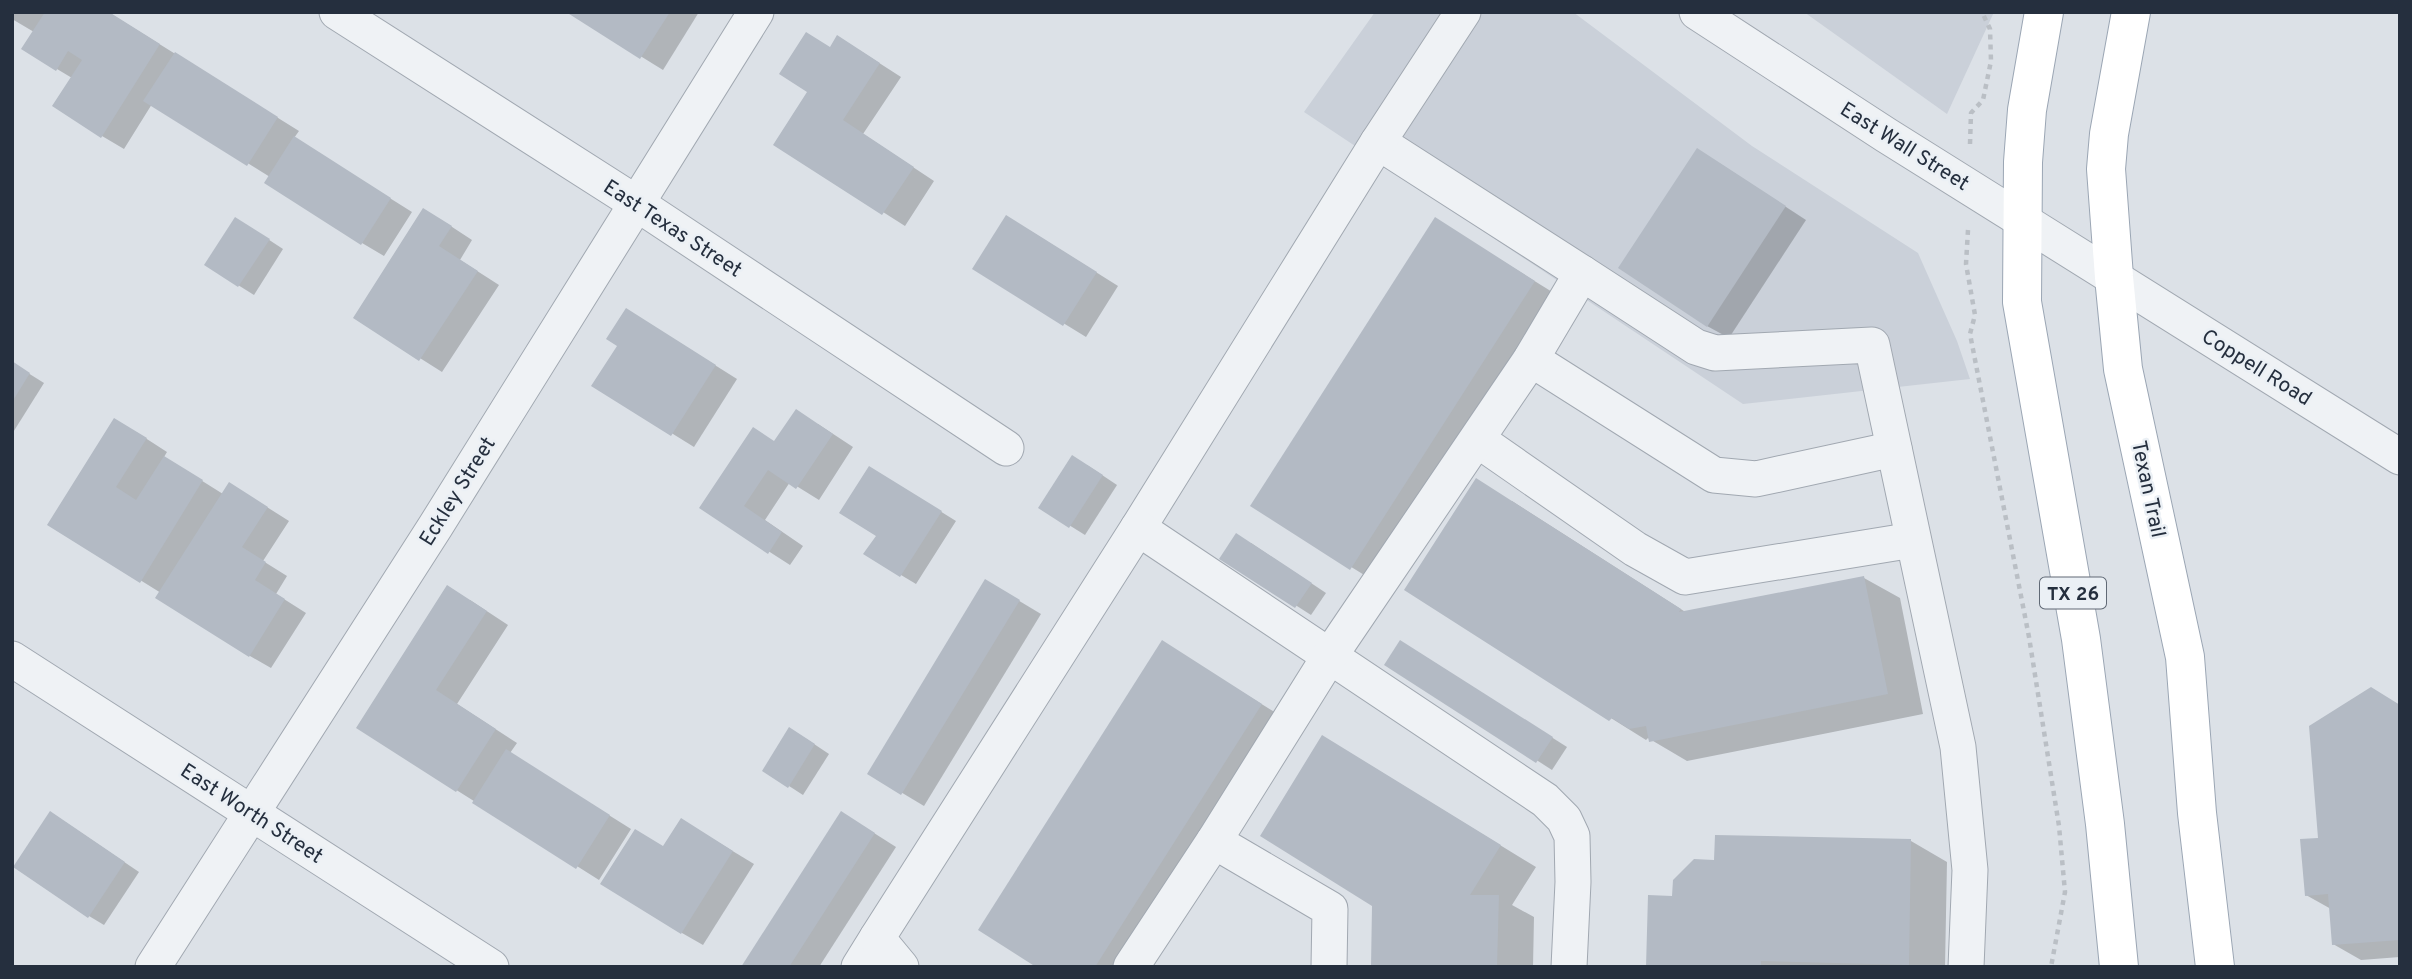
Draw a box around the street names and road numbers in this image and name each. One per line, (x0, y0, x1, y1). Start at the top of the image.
street label: East Wall Street (1834, 97, 1974, 198)
street label: East Texas Street (598, 174, 747, 284)
street label: Coppell Road (2196, 324, 2316, 413)
street label: Eckley Street (414, 432, 503, 551)
street label: Texan Trail (2124, 438, 2171, 540)
road number: TX 26 (2040, 578, 2106, 608)
street label: East Worth Street (175, 758, 328, 871)

